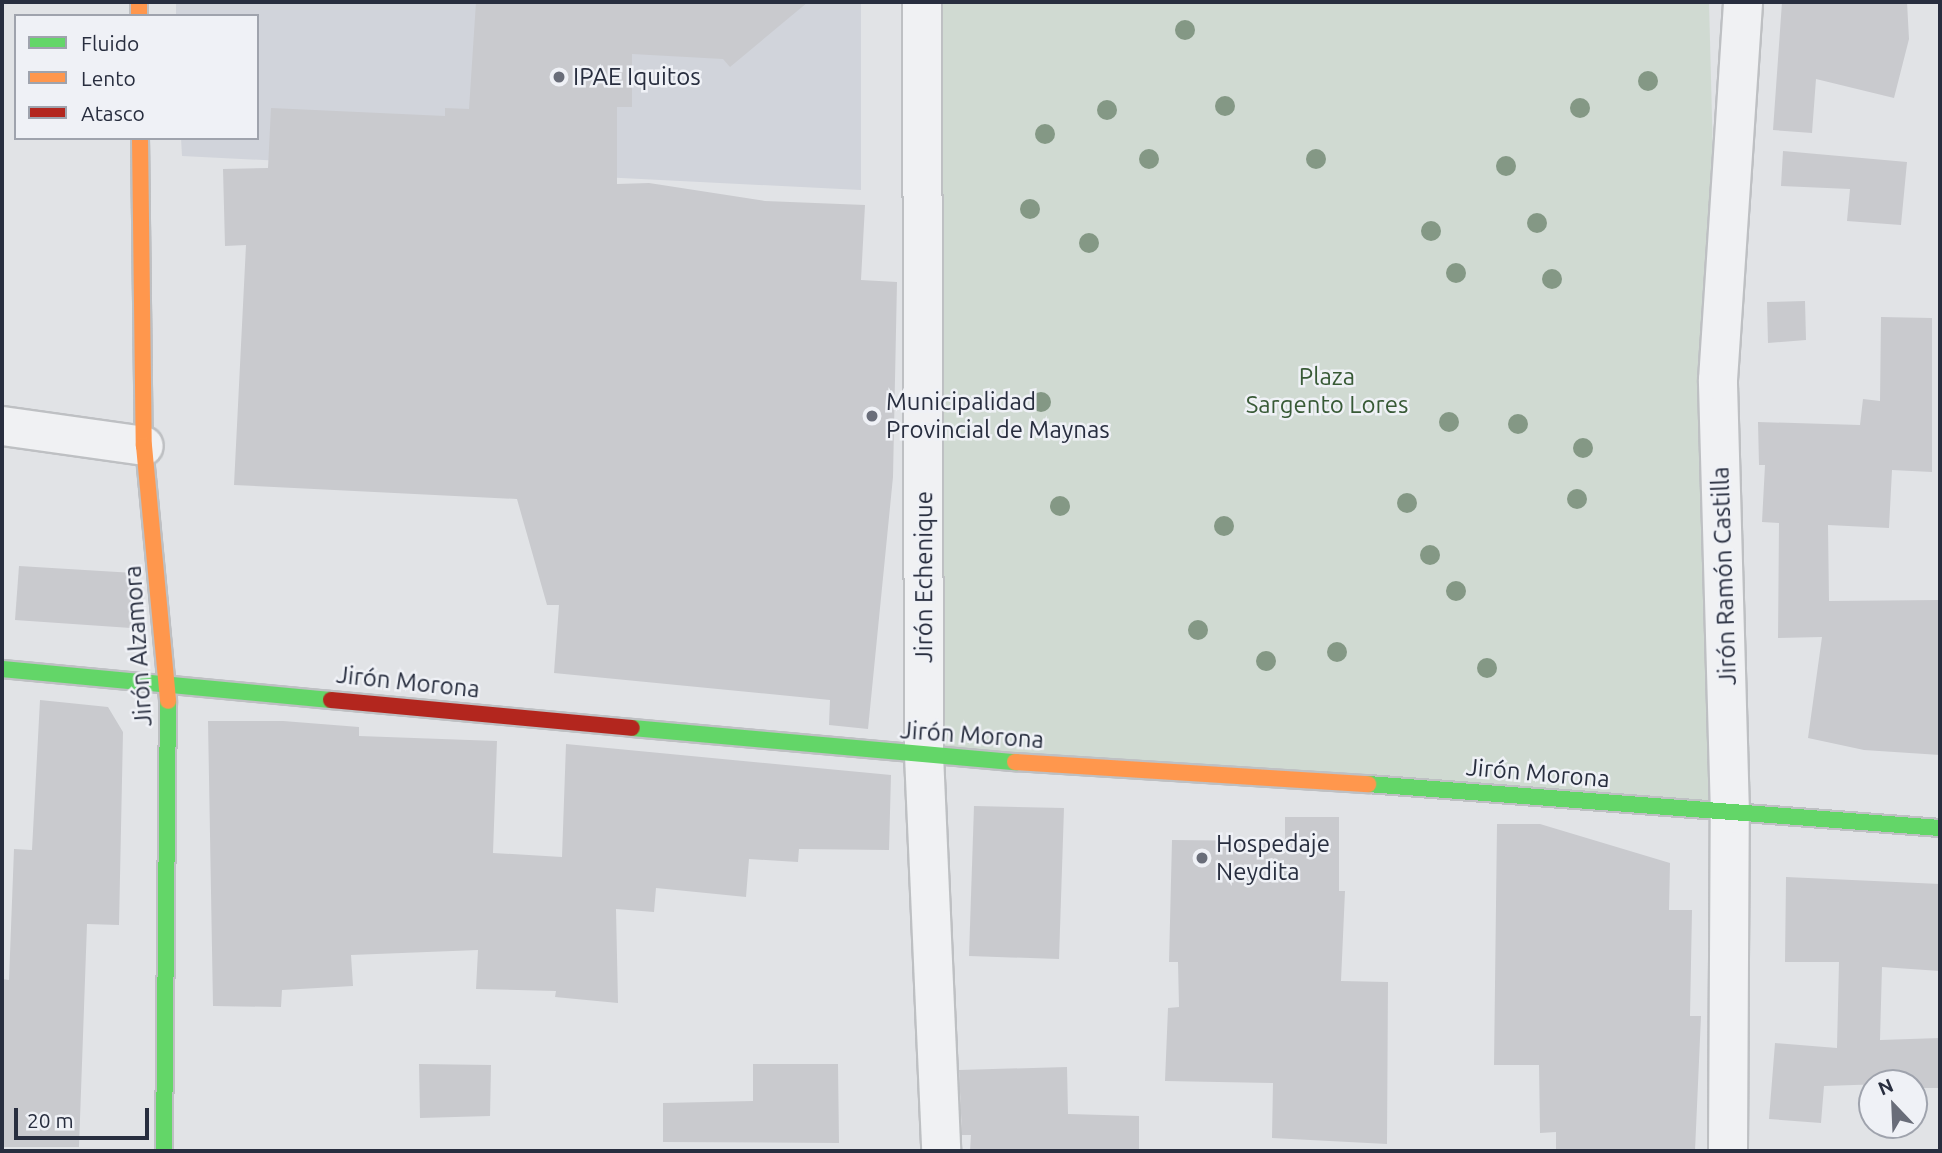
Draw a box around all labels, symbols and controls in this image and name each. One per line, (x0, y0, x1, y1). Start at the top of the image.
legend (14, 14, 259, 140)
text: Fluido (81, 31, 139, 55)
place label: IPAE Iquitos (573, 63, 701, 91)
text: Lento (81, 66, 136, 90)
marker: IPAE Iquitos (551, 69, 567, 85)
text: Atasco (81, 101, 145, 125)
park label: Plaza Sargento Lores (1246, 363, 1408, 419)
place label: Municipalidad Provincial de Maynas (886, 388, 1110, 444)
marker: Municipalidad Provincial de Maynas (864, 408, 880, 424)
street label: Jirón Ramón Castilla (1706, 466, 1742, 686)
street label: Jirón Echenique (910, 491, 938, 663)
street label: Jirón Alzamora (118, 565, 158, 727)
street label: Jirón Morona (335, 660, 481, 704)
street label: Jirón Morona (899, 716, 1045, 754)
street label: Jirón Morona (1465, 752, 1611, 794)
place label: Hospedaje Neydita (1216, 830, 1330, 886)
marker: Hospedaje Neydita (1194, 850, 1210, 866)
north arrow (1858, 1069, 1928, 1139)
text: N (1875, 1074, 1896, 1099)
scale bar (18, 1094, 152, 1138)
text: 20 m (27, 1108, 74, 1132)

